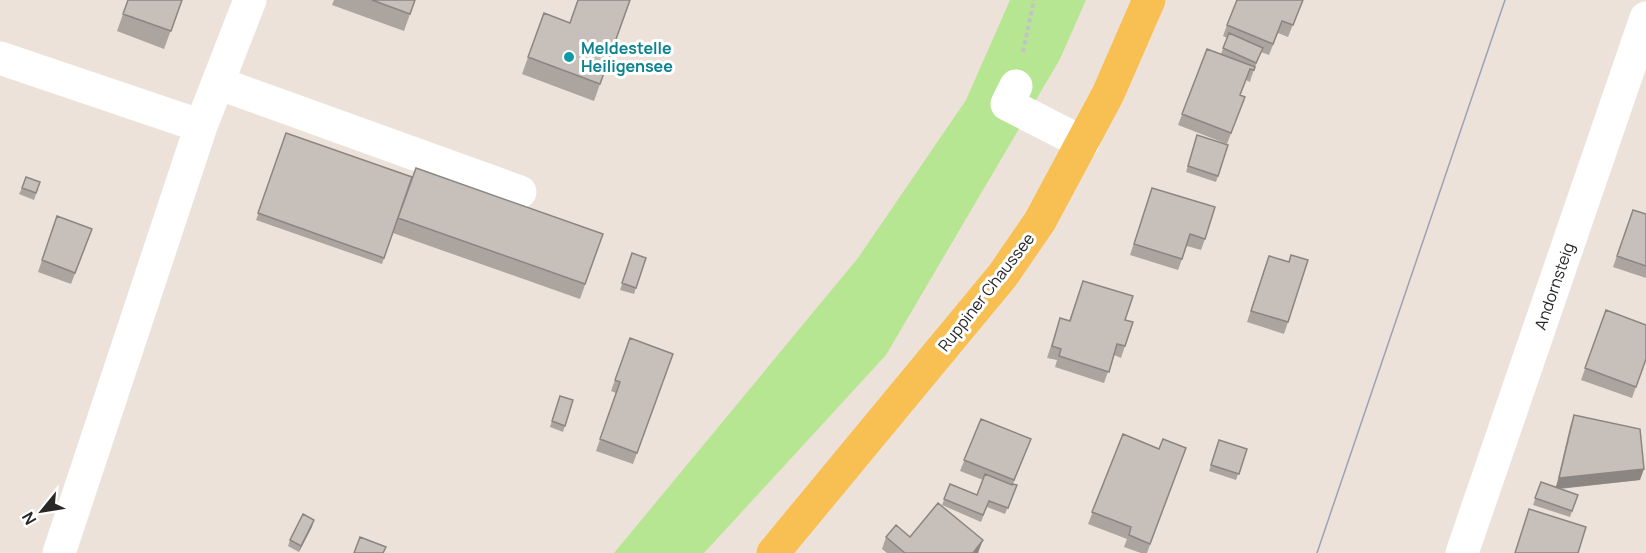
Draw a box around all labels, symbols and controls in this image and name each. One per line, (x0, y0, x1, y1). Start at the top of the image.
place label: Meldestelle Heiligensee (581, 37, 673, 77)
marker: Meldestelle Heiligensee (562, 50, 576, 64)
street label: Ruppiner Chaussee (933, 228, 1039, 356)
street label: Andornsteig (1529, 239, 1579, 333)
north arrow (12, 481, 72, 541)
text: N (17, 508, 41, 529)

